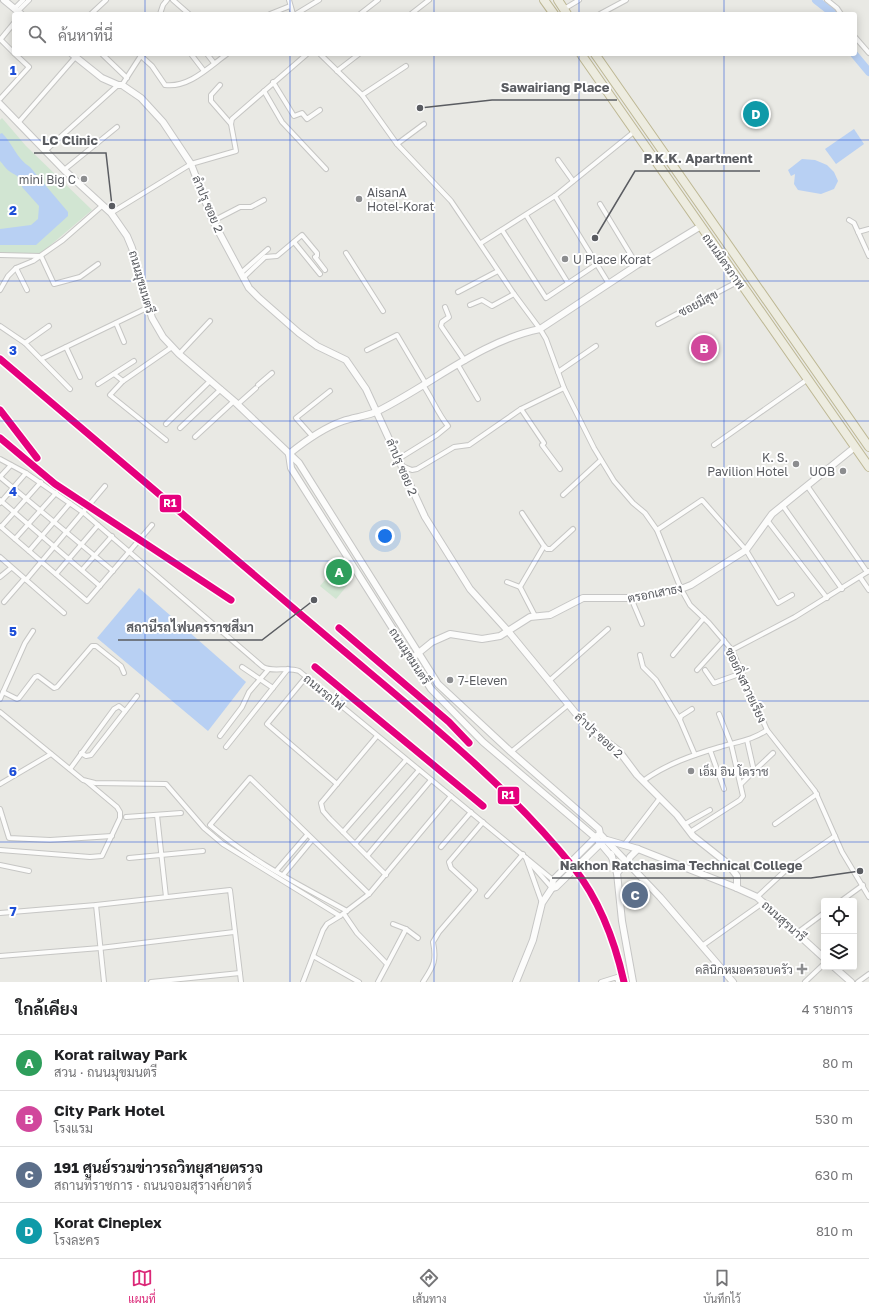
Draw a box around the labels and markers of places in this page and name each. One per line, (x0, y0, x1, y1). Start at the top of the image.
callout: Sawairiang Place (492, 75, 617, 100)
pin: D (743, 99, 769, 129)
callout: LC Clinic (34, 128, 106, 153)
callout: P.K.K. Apartment (635, 146, 760, 171)
place label: mini Big C (19, 172, 76, 187)
marker: mini Big C (79, 174, 89, 184)
place label: AisanA Hotel-Korat (367, 185, 434, 214)
marker: AisanA Hotel-Korat (354, 194, 364, 204)
place label: U Place Korat (573, 252, 651, 267)
marker: U Place Korat (560, 254, 570, 264)
pin: B (691, 333, 717, 363)
place label: K. S. Pavilion Hotel (707, 450, 788, 479)
marker: K. S. Pavilion Hotel (791, 459, 801, 469)
place label: UOB (809, 464, 835, 479)
marker: UOB (838, 466, 848, 476)
pin: A (326, 557, 352, 587)
callout: สถานีรถไฟนครราชสีมา (118, 615, 262, 640)
place label: 7-Eleven (458, 673, 508, 688)
marker: 7-Eleven (445, 675, 455, 685)
place label: เอ็ม อิน โคราช (699, 763, 769, 779)
marker: เอ็ม อิน โคราช (686, 766, 696, 776)
callout: Nakhon Ratchasima Technical College (552, 853, 811, 878)
pin: C (622, 880, 648, 910)
place label: คลินิกหมอครอบครัว (695, 962, 793, 977)
marker: คลินิกหมอครอบครัว (796, 963, 808, 975)

